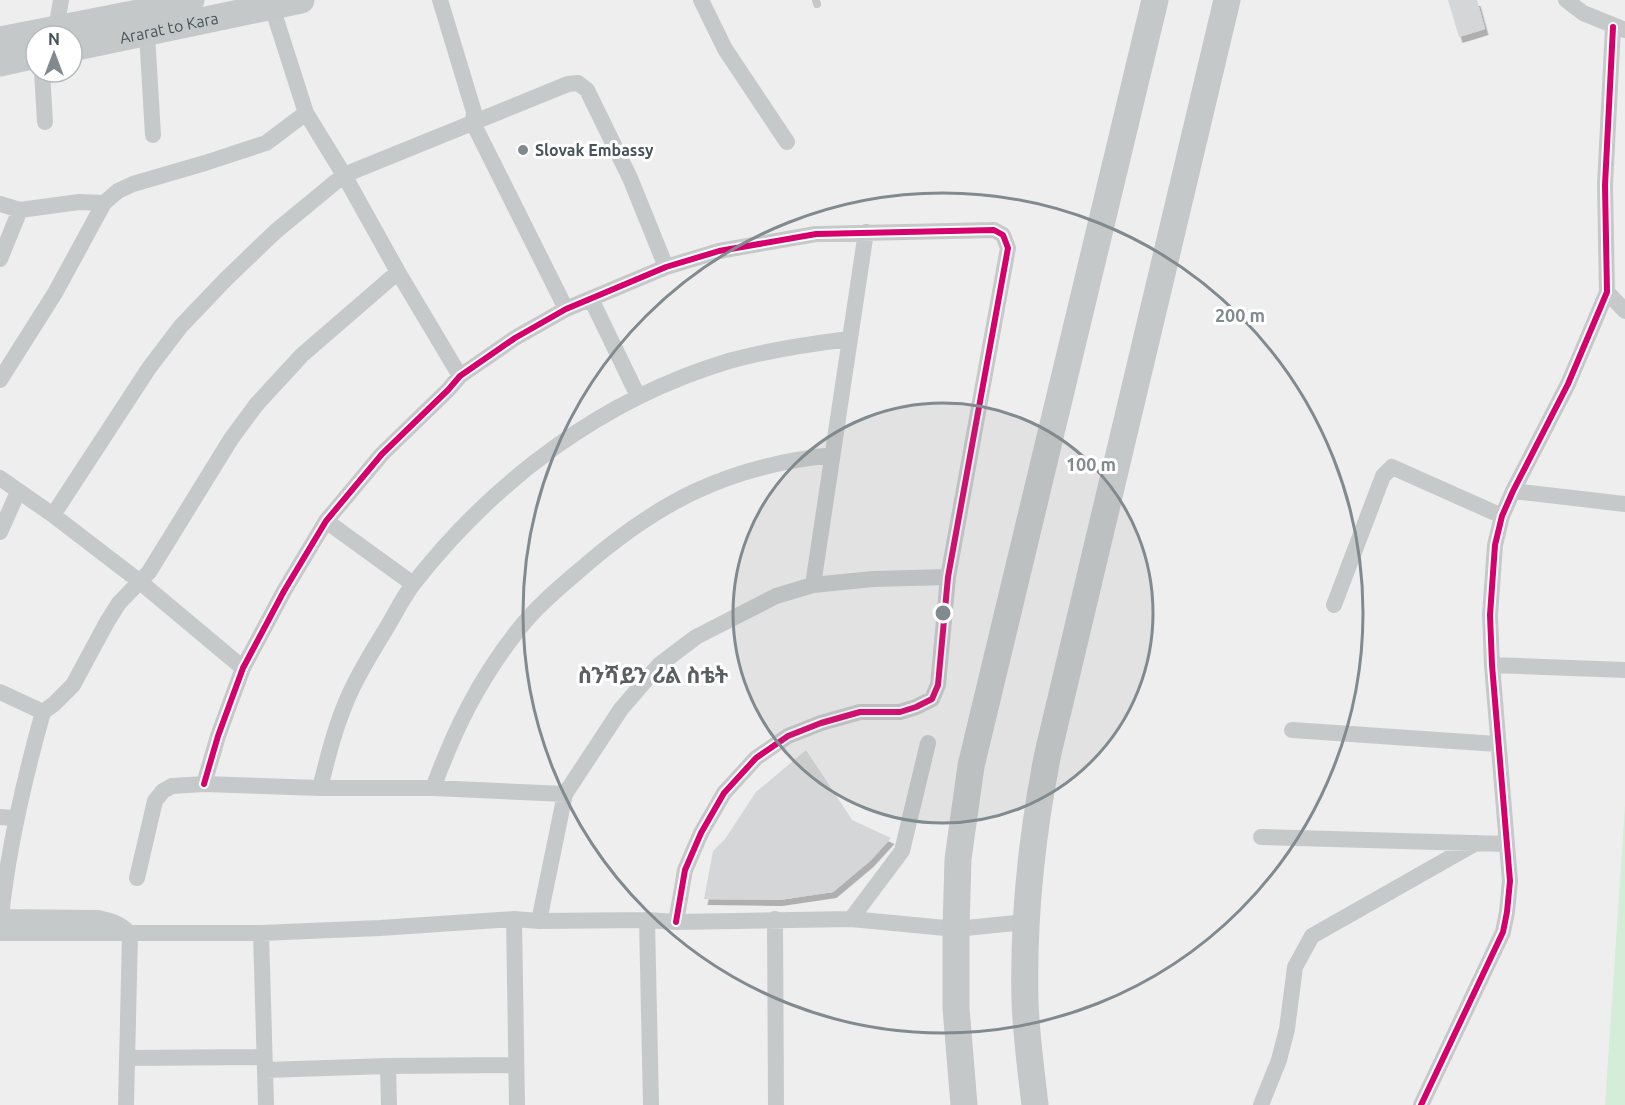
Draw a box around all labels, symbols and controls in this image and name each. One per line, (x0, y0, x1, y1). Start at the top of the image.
street label: Ararat to Kara (118, 9, 220, 47)
north arrow (24, 24, 84, 84)
text: N (48, 30, 60, 48)
place label: Slovak Embassy (535, 141, 654, 159)
marker: Slovak Embassy (516, 143, 530, 157)
text: 200 m (1215, 305, 1265, 325)
text: 100 m (1066, 454, 1116, 474)
centre of rings (933, 603, 953, 623)
district label: ስንሻይን ሪል ስቴት (578, 662, 729, 687)

